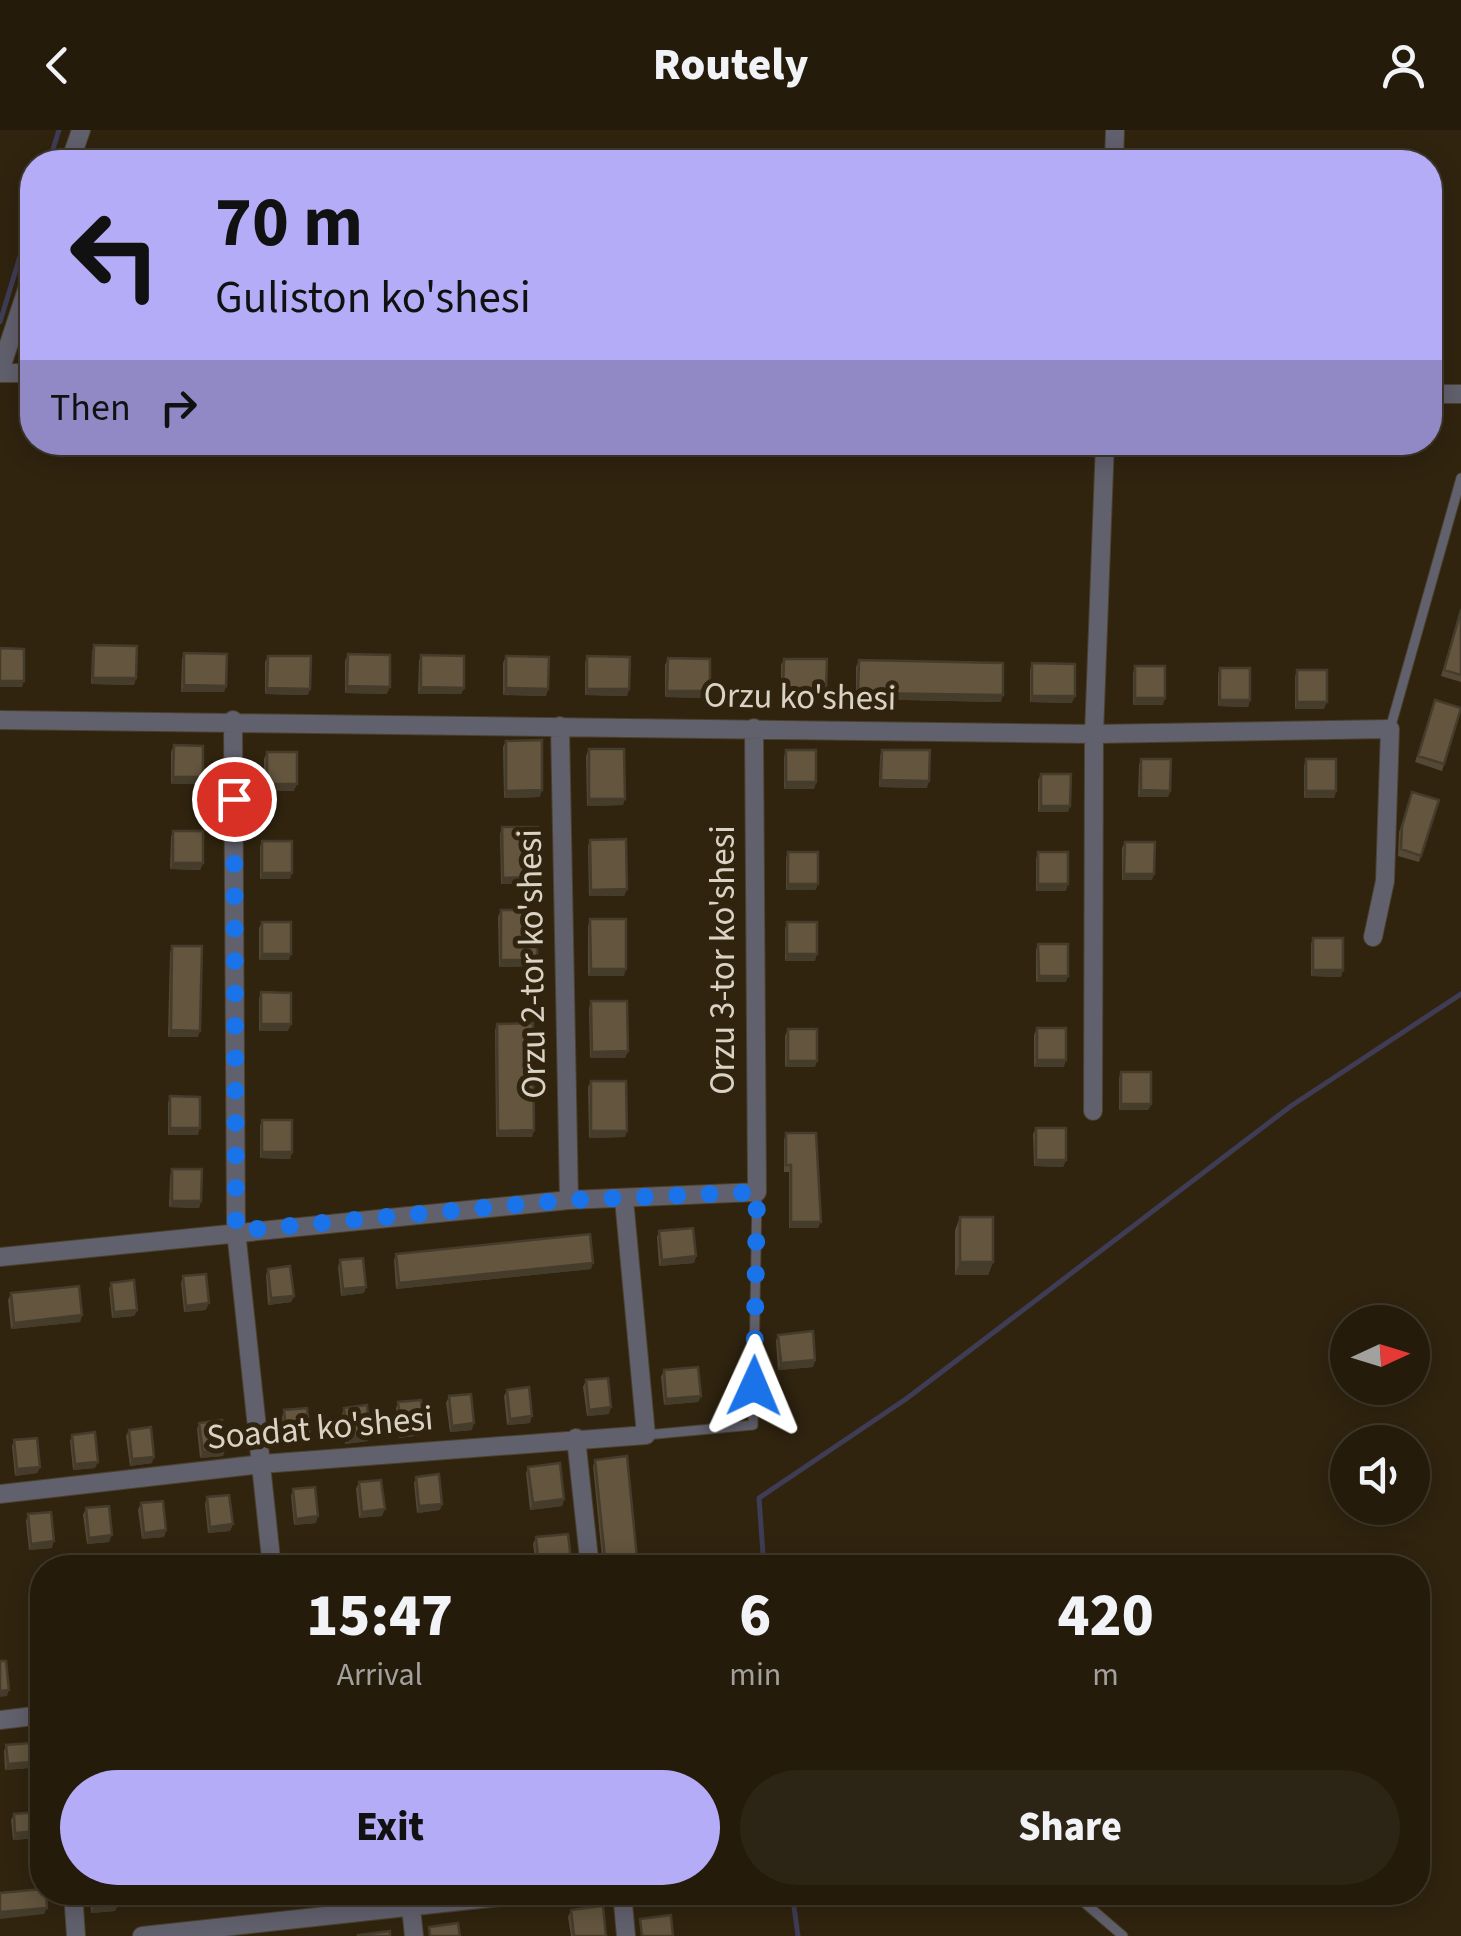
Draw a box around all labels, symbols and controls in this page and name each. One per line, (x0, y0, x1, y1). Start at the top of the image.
text: Routely (653, 33, 808, 97)
icon: back (30, 38, 85, 93)
icon: person (1376, 38, 1431, 93)
text: 70 m (215, 173, 363, 273)
icon: left (50, 190, 180, 320)
text: Guliston ko'shesi (215, 266, 531, 330)
icon: right (151, 380, 206, 435)
text: Then (50, 381, 131, 435)
street label: Orzu ko'shesi (703, 670, 897, 724)
pin (192, 757, 277, 842)
icon: arrive (207, 772, 262, 827)
street label: Orzu 3-tor ko'shesi (698, 825, 748, 1095)
street label: Orzu 2-tor ko'shesi (505, 829, 559, 1099)
north arrow (1330, 1305, 1430, 1405)
map controls (1330, 1305, 1430, 1525)
position arrow (702, 1334, 806, 1438)
street label: Soadat ko'shesi (205, 1393, 435, 1463)
button: sound (1330, 1425, 1430, 1525)
text: 15:47 (306, 1574, 453, 1659)
text: 6 (739, 1574, 771, 1659)
text: 420 (1058, 1574, 1154, 1659)
text: Arrival (337, 1652, 423, 1698)
text: min (729, 1652, 781, 1698)
text: m (1092, 1652, 1119, 1698)
button: Exit (60, 1770, 720, 1885)
button: Share (740, 1770, 1400, 1885)

